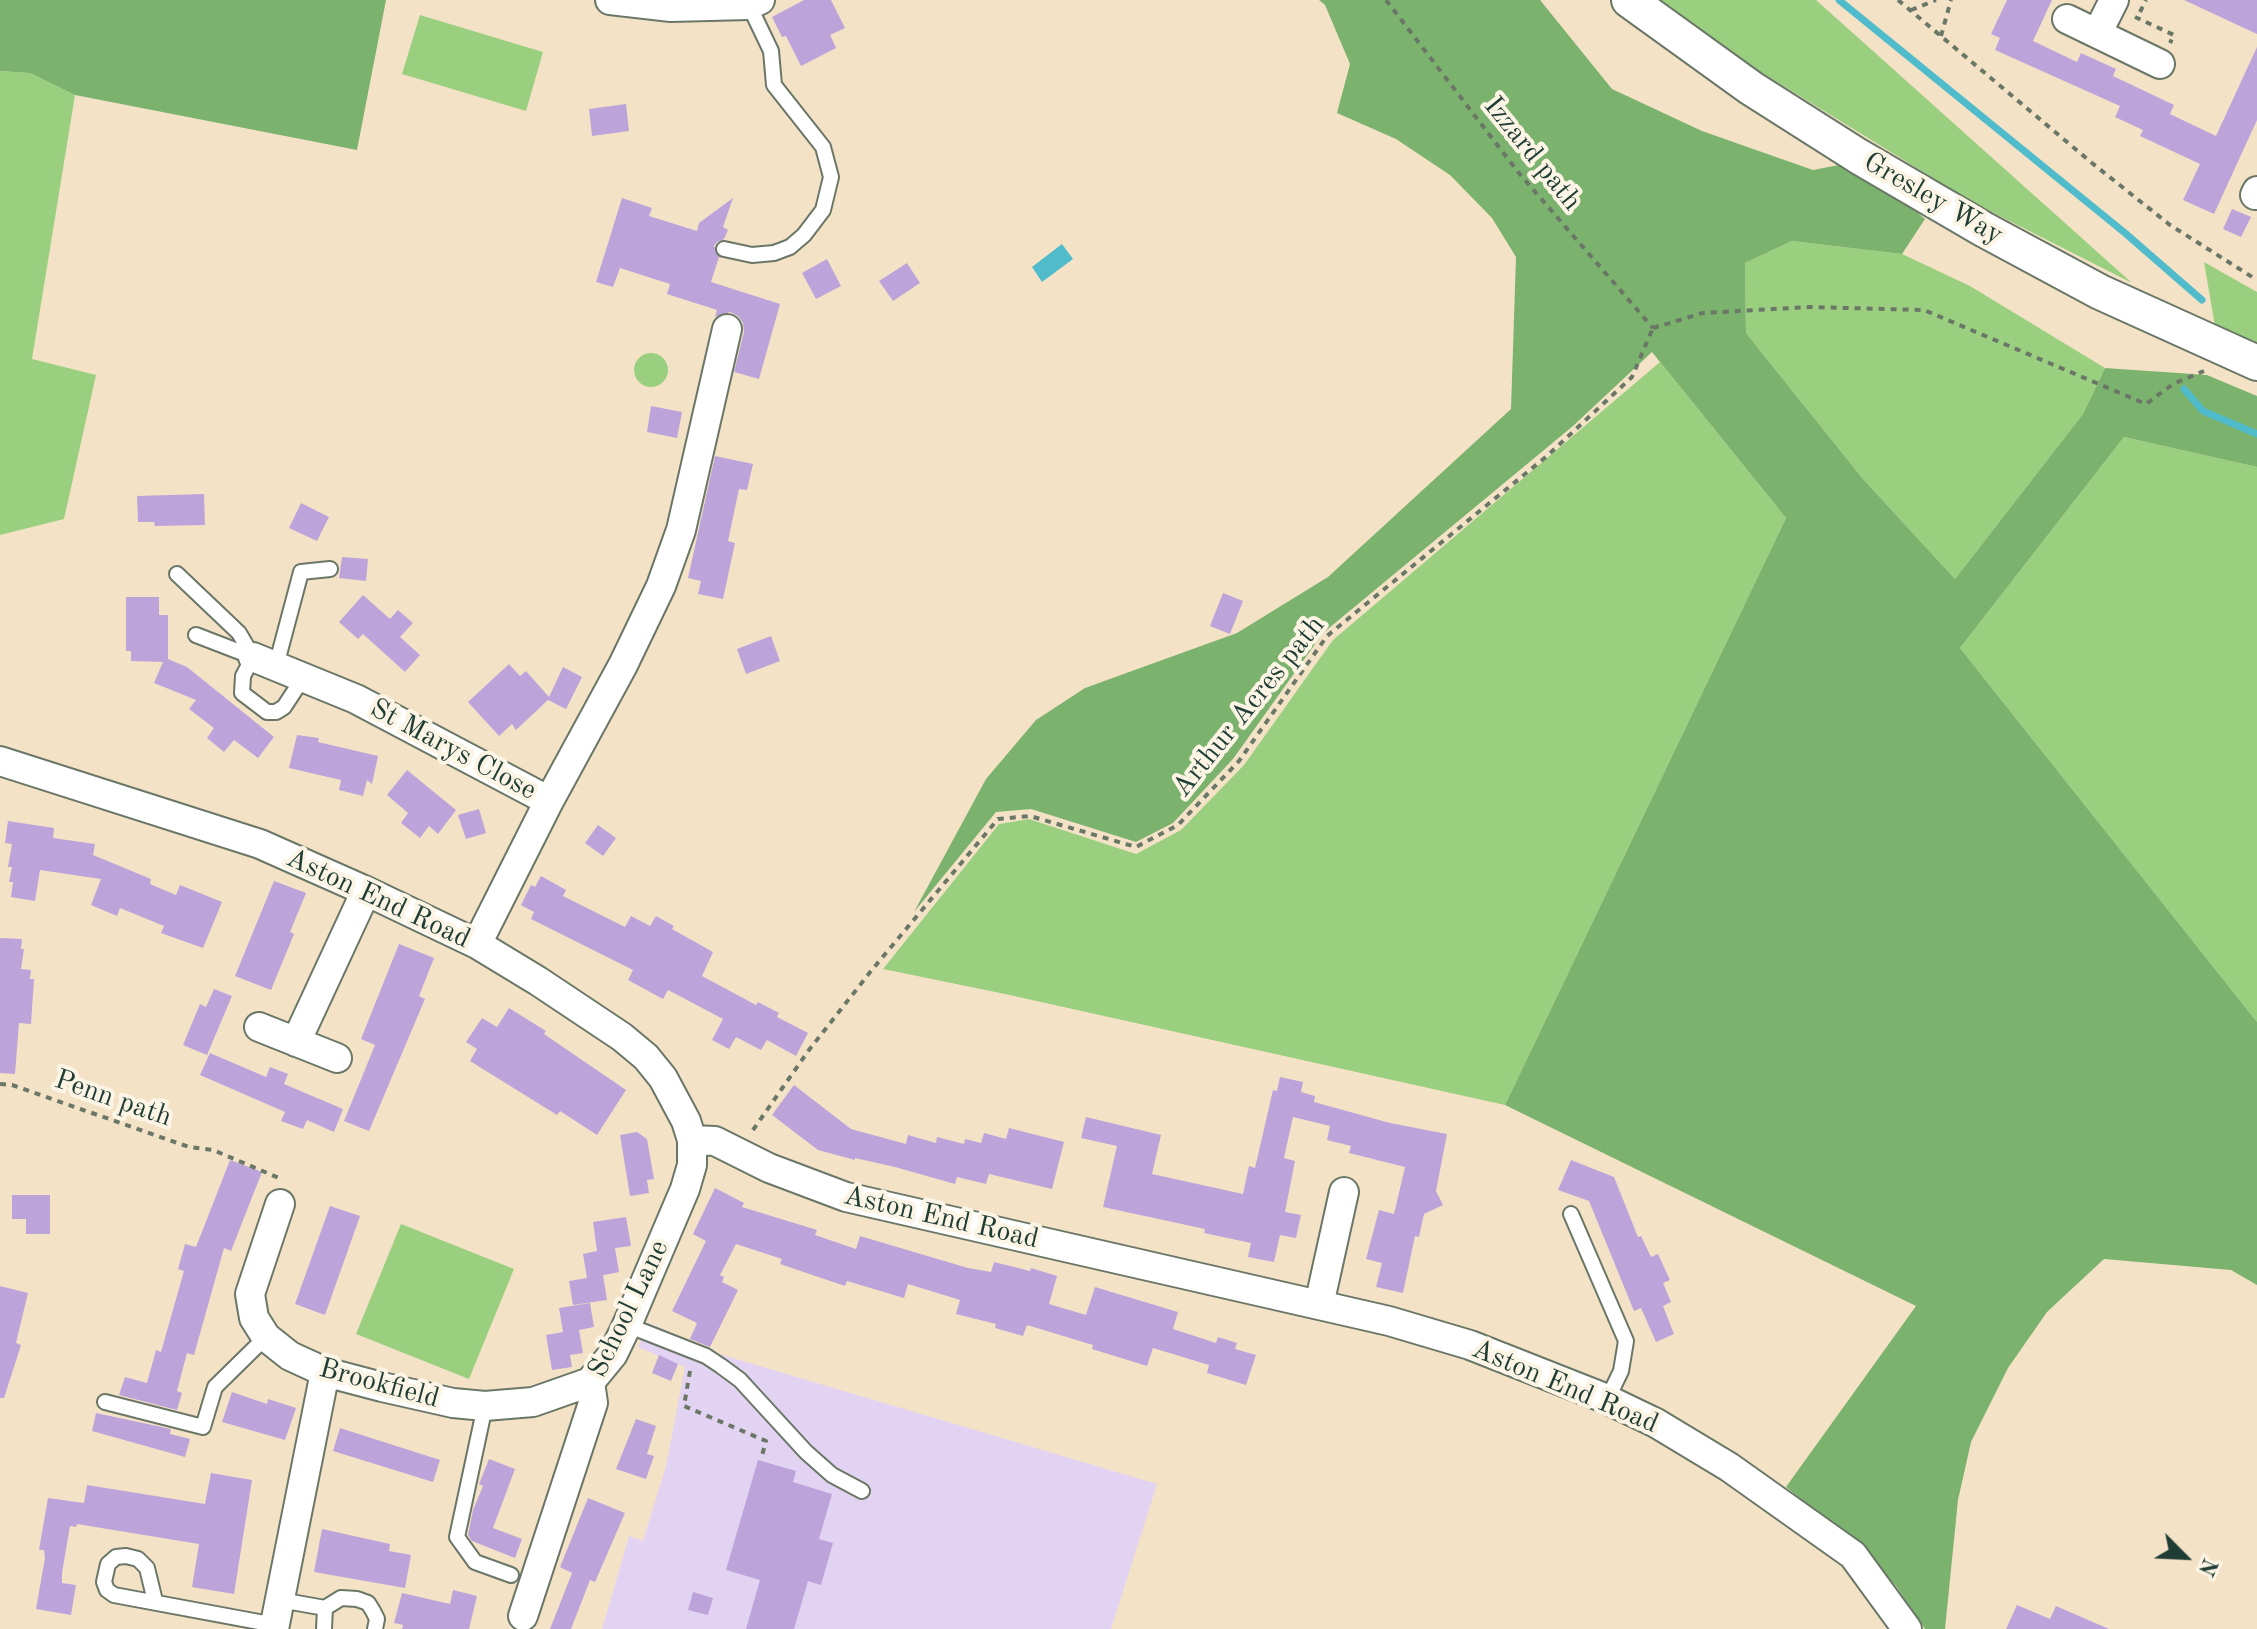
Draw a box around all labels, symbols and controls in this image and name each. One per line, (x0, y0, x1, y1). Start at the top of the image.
street label: Izzard path (1476, 90, 1588, 218)
street label: Gresley Way (1857, 146, 2009, 252)
street label: Arthur Acres path (1166, 610, 1332, 804)
street label: St Marys Close (364, 692, 542, 808)
street label: Aston End Road (281, 842, 475, 956)
street label: Penn path (50, 1063, 176, 1135)
street label: Aston End Road (840, 1179, 1042, 1257)
street label: School Lane (581, 1235, 677, 1383)
street label: Aston End Road (1467, 1333, 1663, 1441)
street label: Brookfield (315, 1352, 443, 1416)
north arrow (2145, 1517, 2225, 1597)
text: N (2193, 1555, 2220, 1579)

